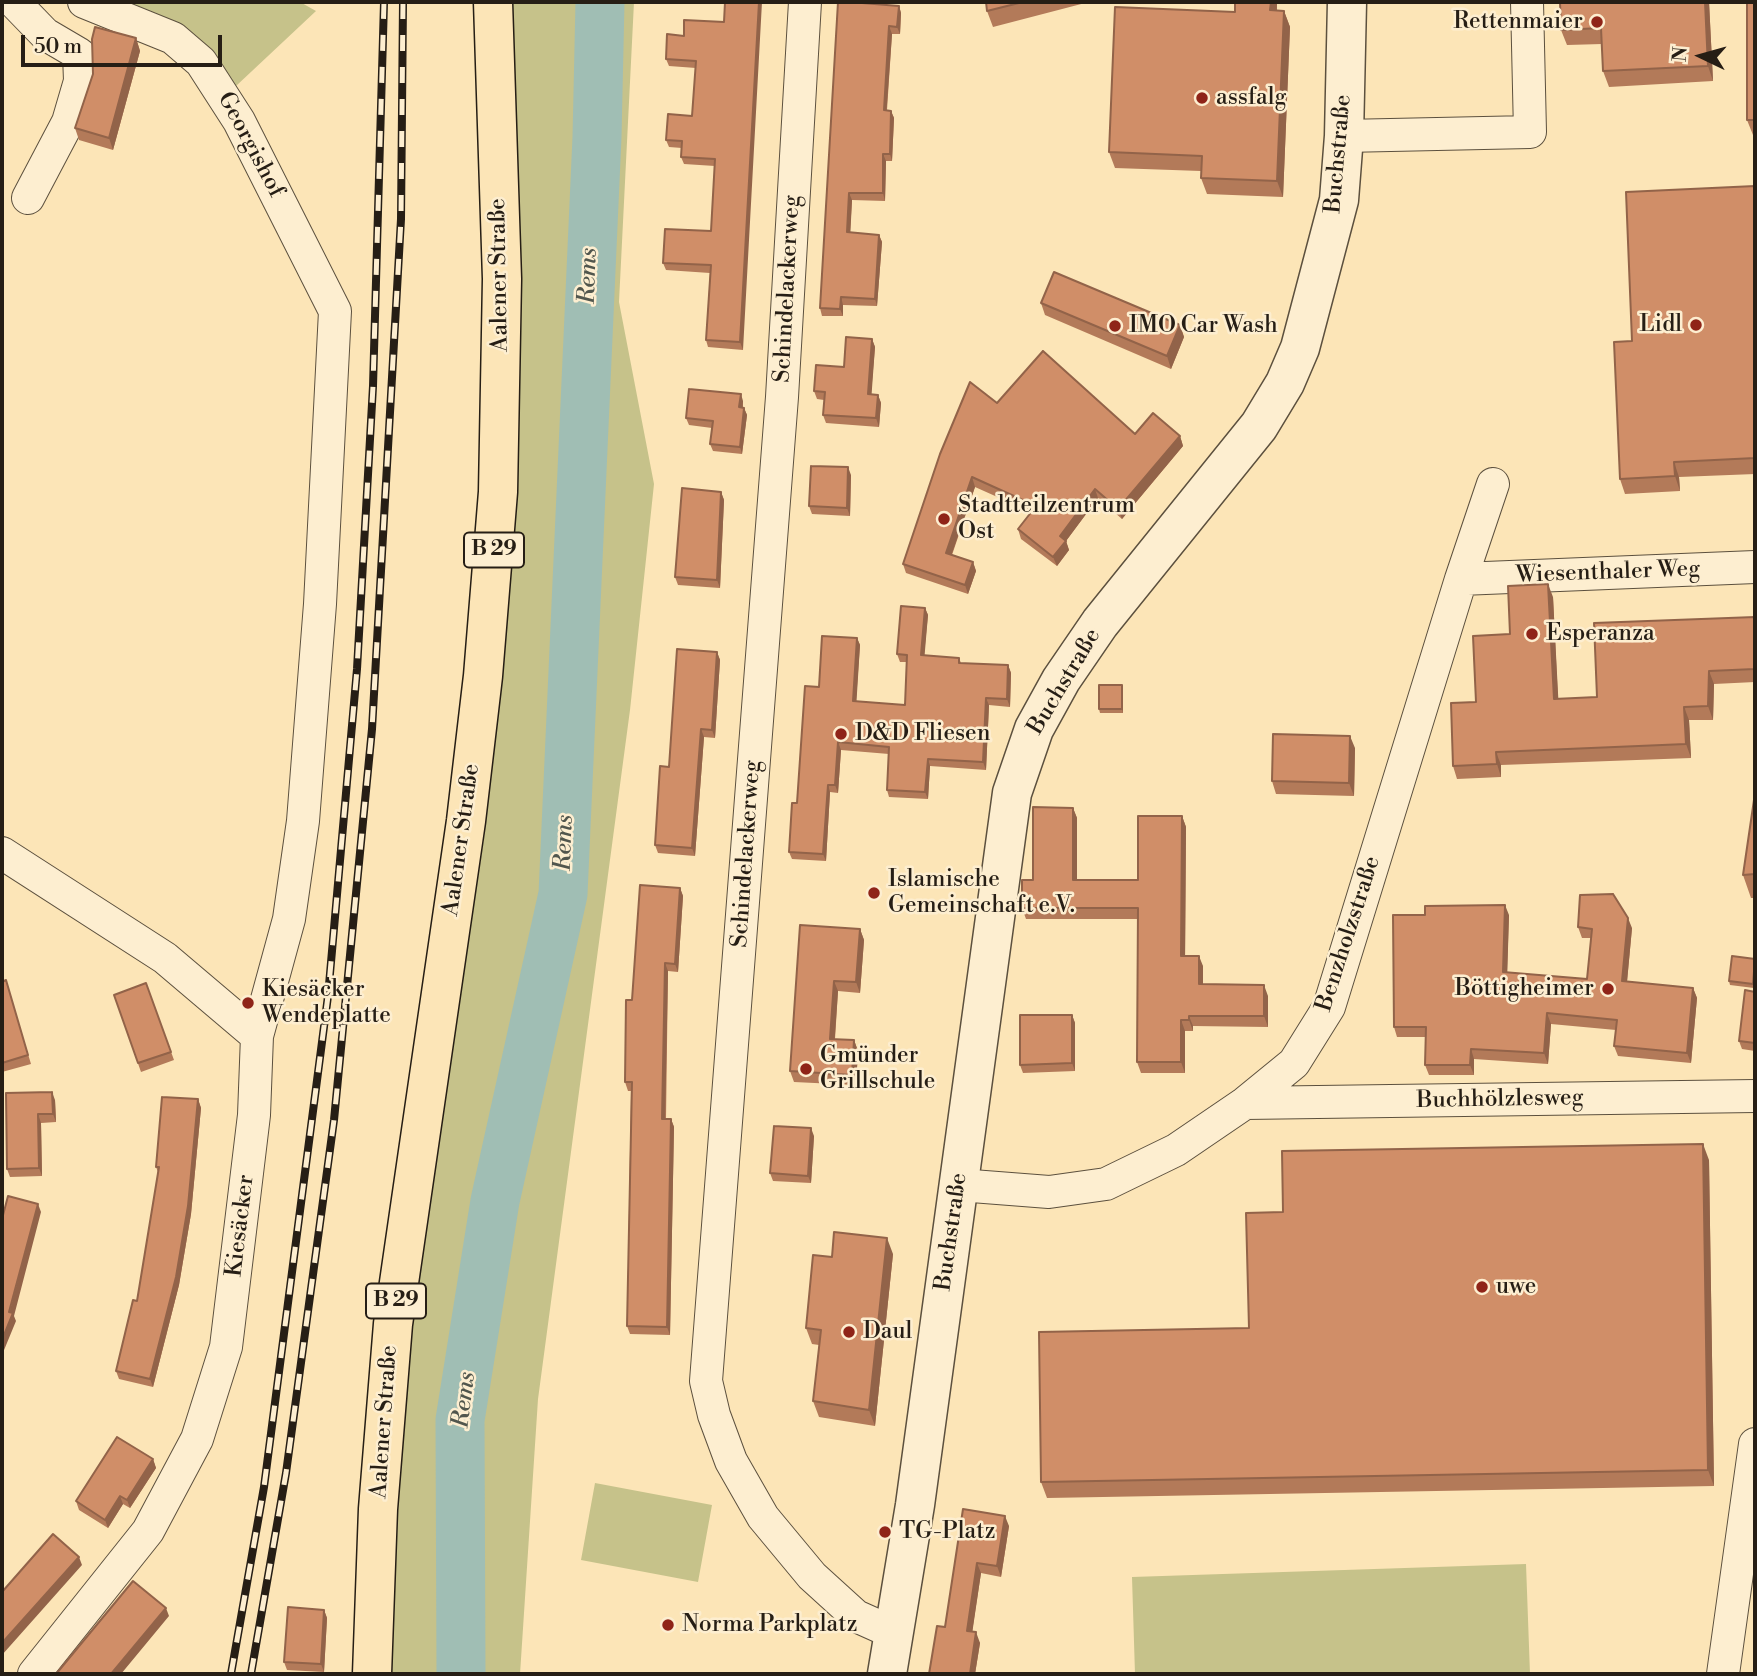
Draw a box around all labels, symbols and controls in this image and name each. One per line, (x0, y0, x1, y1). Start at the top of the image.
place label: Rettenmaier (1453, 8, 1583, 36)
marker: Rettenmaier (1589, 14, 1605, 30)
scale bar (24, 21, 226, 65)
north arrow (1666, 21, 1736, 91)
text: 50 m (34, 34, 82, 60)
text: N (1667, 46, 1693, 63)
place label: assfalg (1216, 84, 1286, 112)
street label: Georgishof (211, 88, 289, 202)
marker: assfalg (1194, 90, 1210, 106)
street label: Buchstraße (1320, 94, 1358, 214)
street label: Schindelackerweg (769, 194, 807, 384)
street label: Aalener Straße (485, 198, 515, 352)
water label: Rems (574, 247, 604, 305)
place label: Lidl (1639, 311, 1682, 339)
place label: IMO Car Wash (1129, 312, 1278, 340)
marker: Lidl (1688, 317, 1704, 333)
marker: IMO Car Wash (1107, 318, 1123, 334)
place label: Stadtteilzentrum Ost (958, 492, 1135, 546)
marker: Stadtteilzentrum Ost (936, 511, 952, 527)
road number: B 29 (464, 532, 524, 568)
street label: Wiesenthaler Weg (1515, 556, 1701, 590)
place label: Esperanza (1546, 620, 1655, 648)
street label: Buchstraße (1023, 624, 1107, 740)
marker: Esperanza (1524, 626, 1540, 642)
place label: D&D Fliesen (855, 720, 990, 748)
marker: D&D Fliesen (833, 726, 849, 742)
street label: Schindelackerweg (727, 759, 767, 949)
street label: Aalener Straße (438, 762, 486, 918)
water label: Rems (550, 814, 580, 872)
street label: Benzholzstraße (1311, 853, 1387, 1015)
place label: Islamische Gemeinschaft e.V. (888, 866, 1075, 920)
marker: Islamische Gemeinschaft e.V. (866, 885, 882, 901)
place label: Böttigheimer (1455, 975, 1594, 1003)
place label: Kiesäcker Wendeplatte (262, 976, 391, 1030)
marker: Böttigheimer (1600, 981, 1616, 997)
marker: Kiesäcker Wendeplatte (240, 995, 256, 1011)
place label: Gmünder Grillschule (820, 1042, 935, 1096)
marker: Gmünder Grillschule (798, 1061, 814, 1077)
street label: Buchhölzlesweg (1416, 1085, 1584, 1115)
street label: Buchstraße (930, 1171, 974, 1293)
street label: Kiesäcker (221, 1173, 261, 1279)
place label: uwe (1496, 1273, 1536, 1301)
marker: uwe (1474, 1279, 1490, 1295)
road number: B 29 (366, 1284, 426, 1318)
place label: Daul (863, 1318, 912, 1346)
marker: Daul (841, 1324, 857, 1340)
street label: Aalener Straße (366, 1344, 404, 1500)
water label: Rems (447, 1370, 483, 1430)
place label: TG-Platz (899, 1518, 995, 1546)
marker: TG-Platz (877, 1524, 893, 1540)
place label: Norma Parkplatz (682, 1611, 857, 1639)
marker: Norma Parkplatz (660, 1617, 676, 1633)

